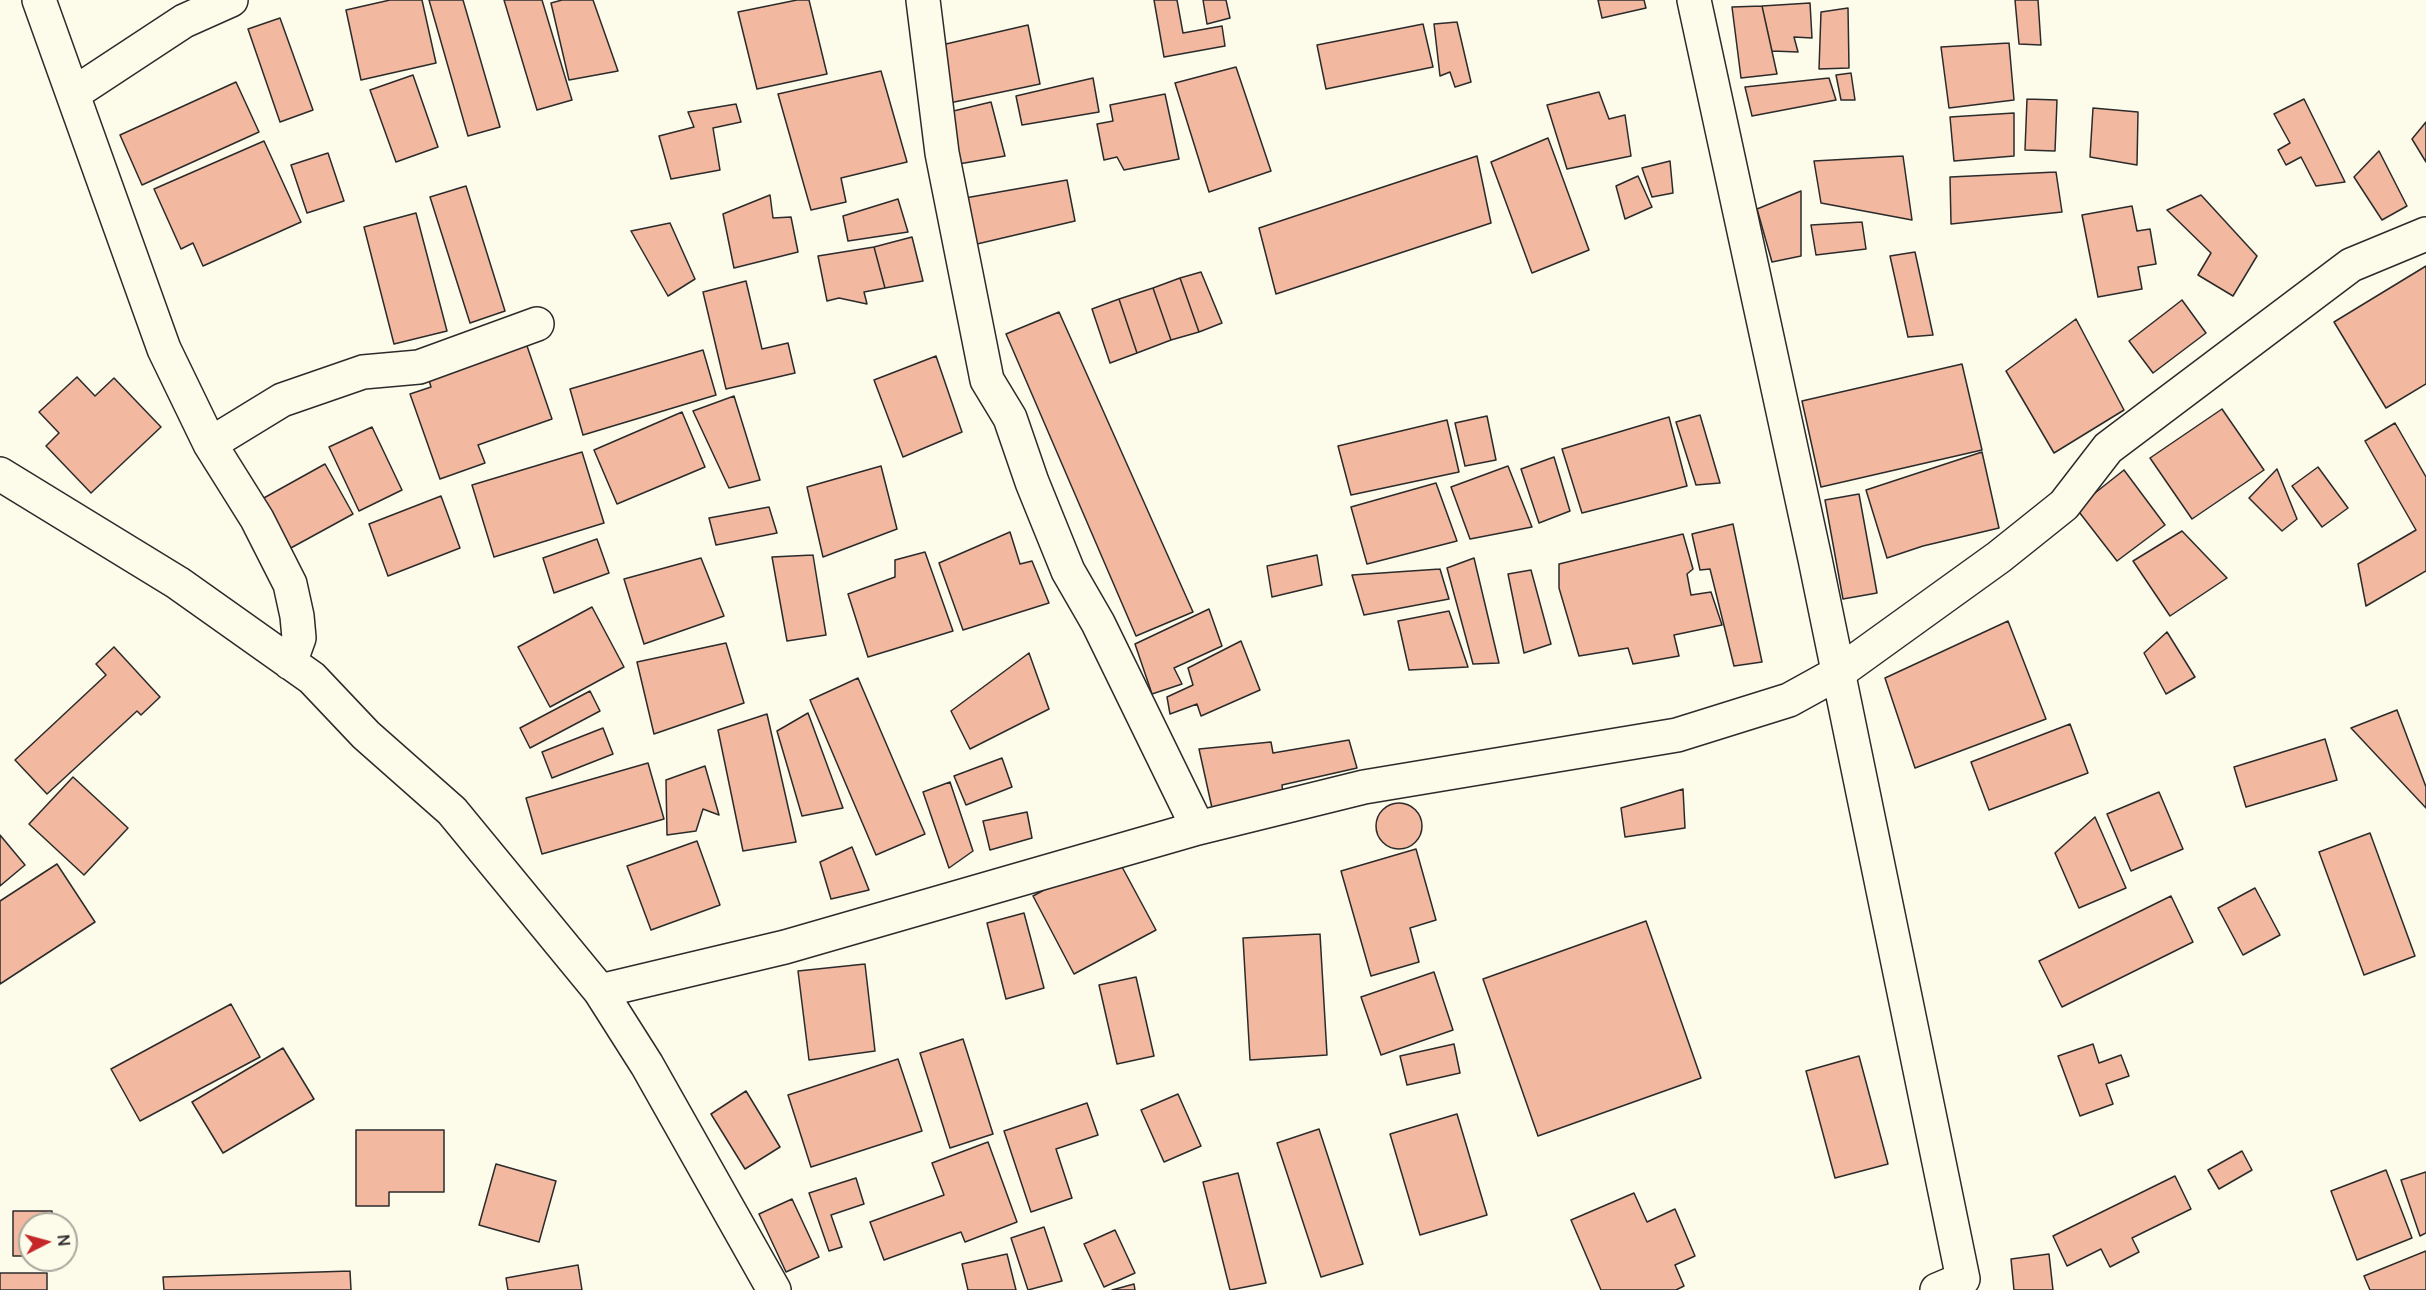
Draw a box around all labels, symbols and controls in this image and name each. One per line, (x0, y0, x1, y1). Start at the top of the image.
north arrow (18, 1212, 78, 1272)
text: N (52, 1233, 75, 1247)

